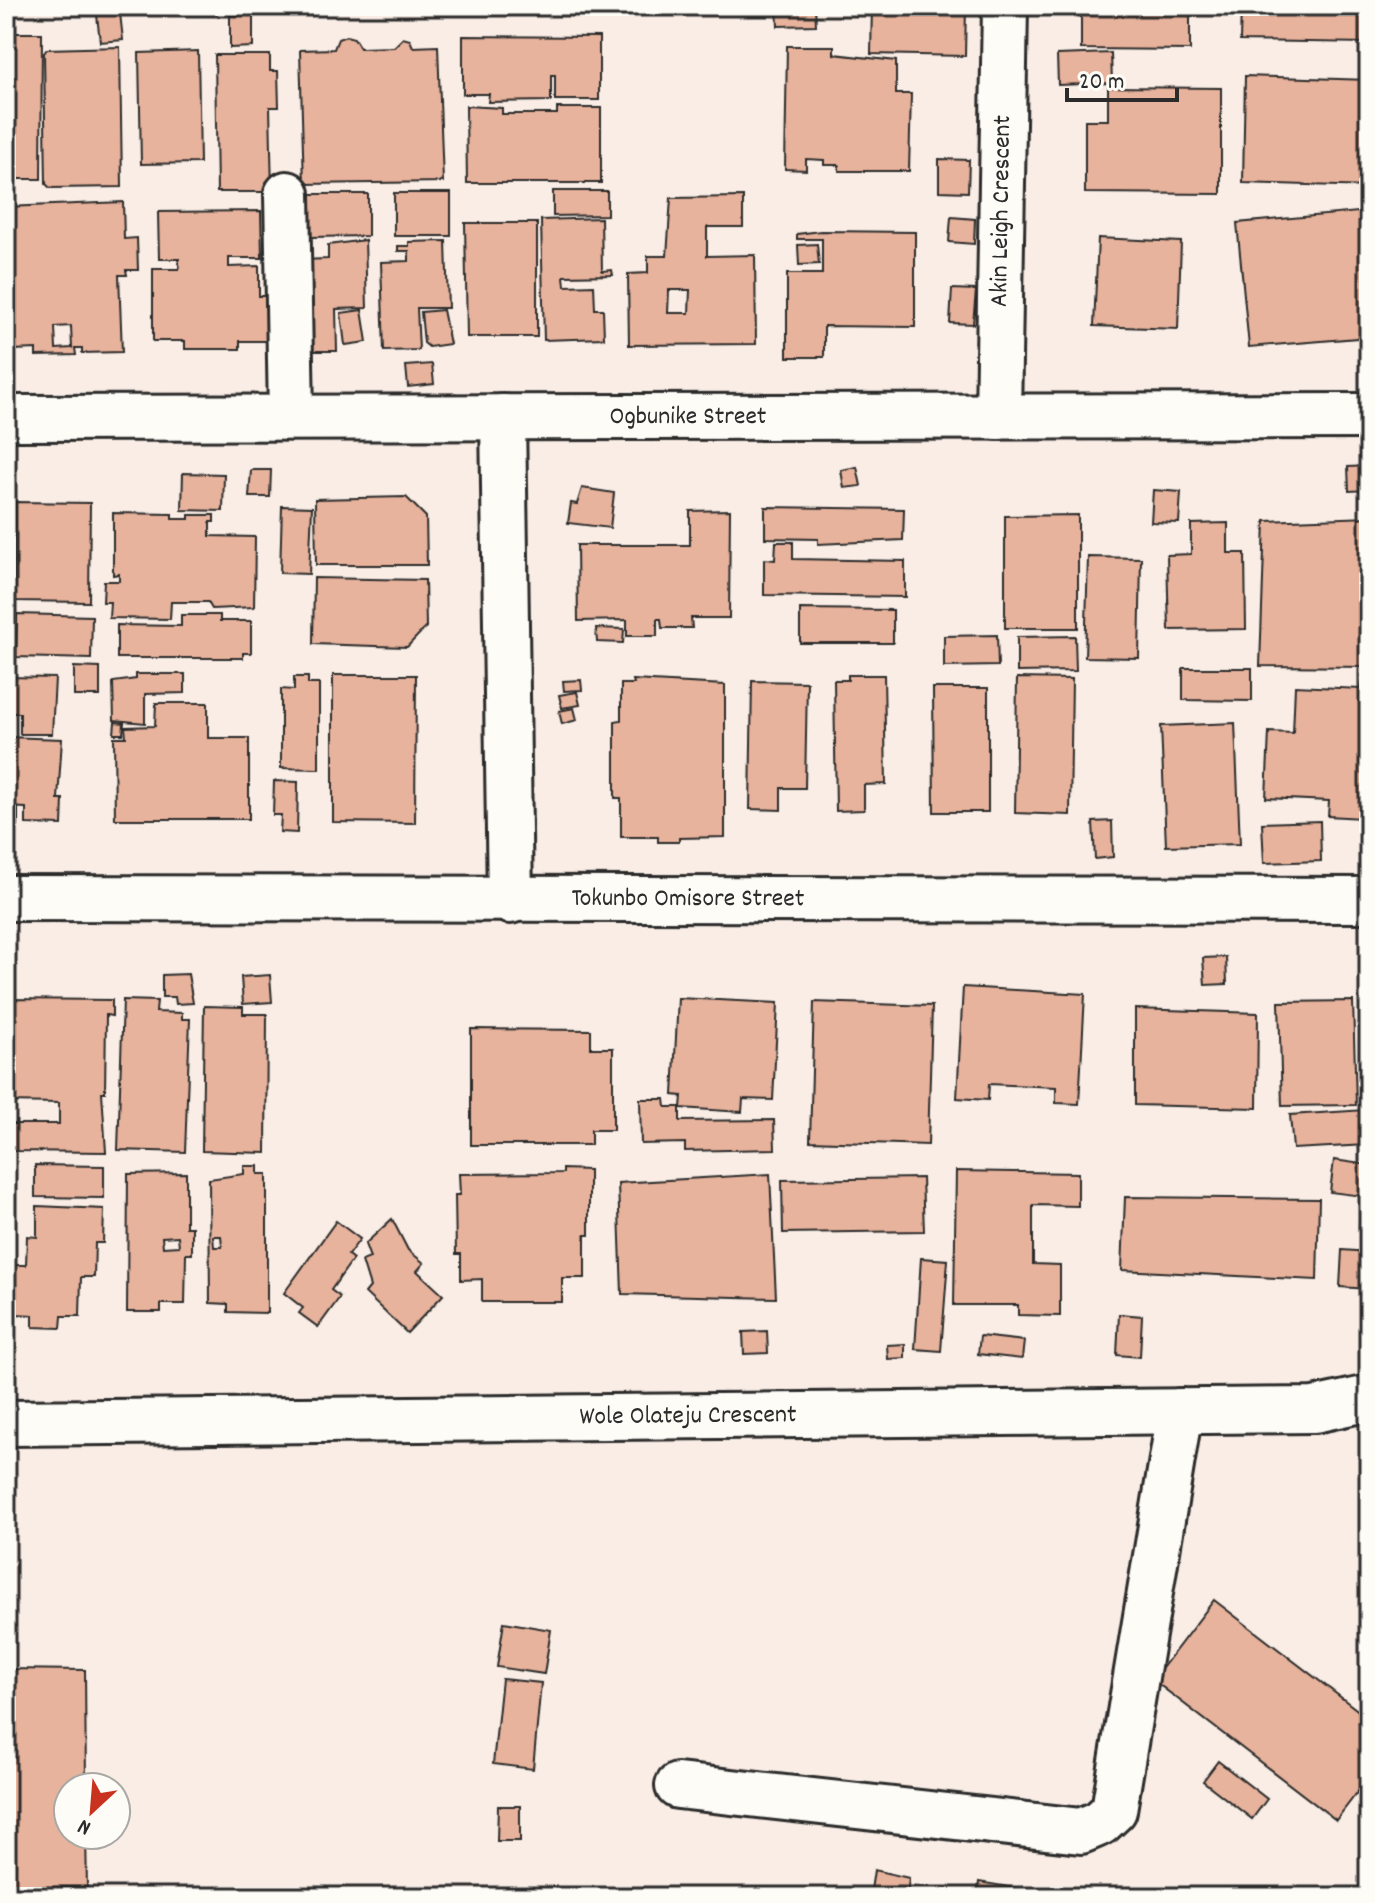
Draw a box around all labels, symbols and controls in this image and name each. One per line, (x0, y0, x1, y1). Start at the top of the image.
scale bar (1067, 52, 1177, 102)
text: 20 m (1079, 66, 1125, 100)
street label: Akin Leigh Crescent (981, 114, 1022, 307)
street label: Ogbunike Street (610, 398, 767, 436)
street label: Tokunbo Omisore Street (572, 880, 805, 918)
street label: Wole Olateju Crescent (579, 1397, 797, 1436)
north arrow (52, 1771, 132, 1851)
text: N (73, 1809, 96, 1842)

